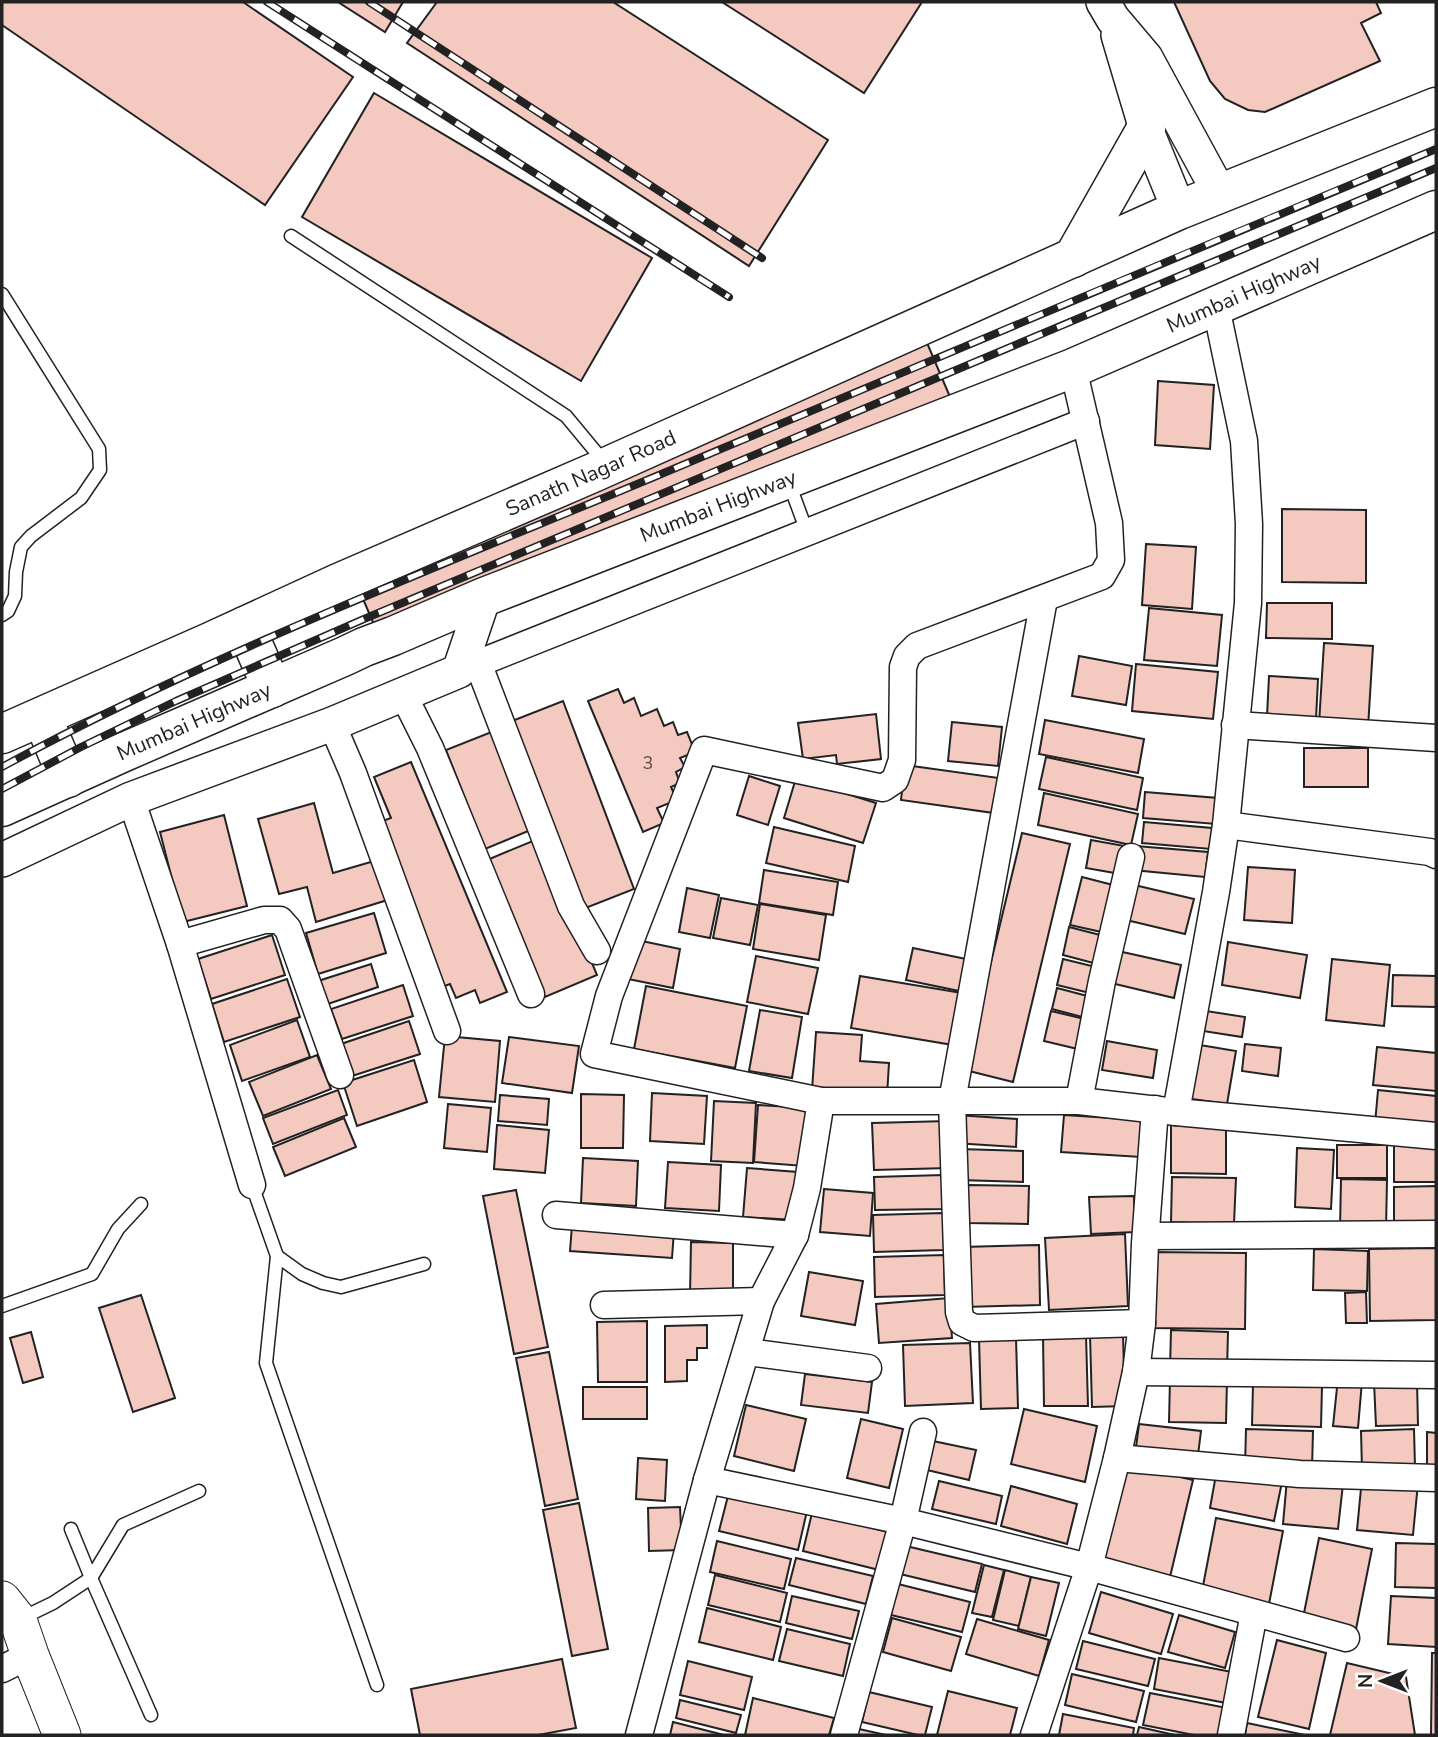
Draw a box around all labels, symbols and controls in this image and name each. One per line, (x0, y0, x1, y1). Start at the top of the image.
street label: Mumbai Highway (1162, 248, 1325, 340)
street label: Sanath Nagar Road (501, 423, 681, 523)
street label: Mumbai Highway (636, 463, 801, 549)
street label: Mumbai Highway (112, 676, 276, 767)
house number: 3 (643, 751, 653, 775)
north arrow (1347, 1646, 1417, 1716)
text: N (1353, 1674, 1379, 1688)

